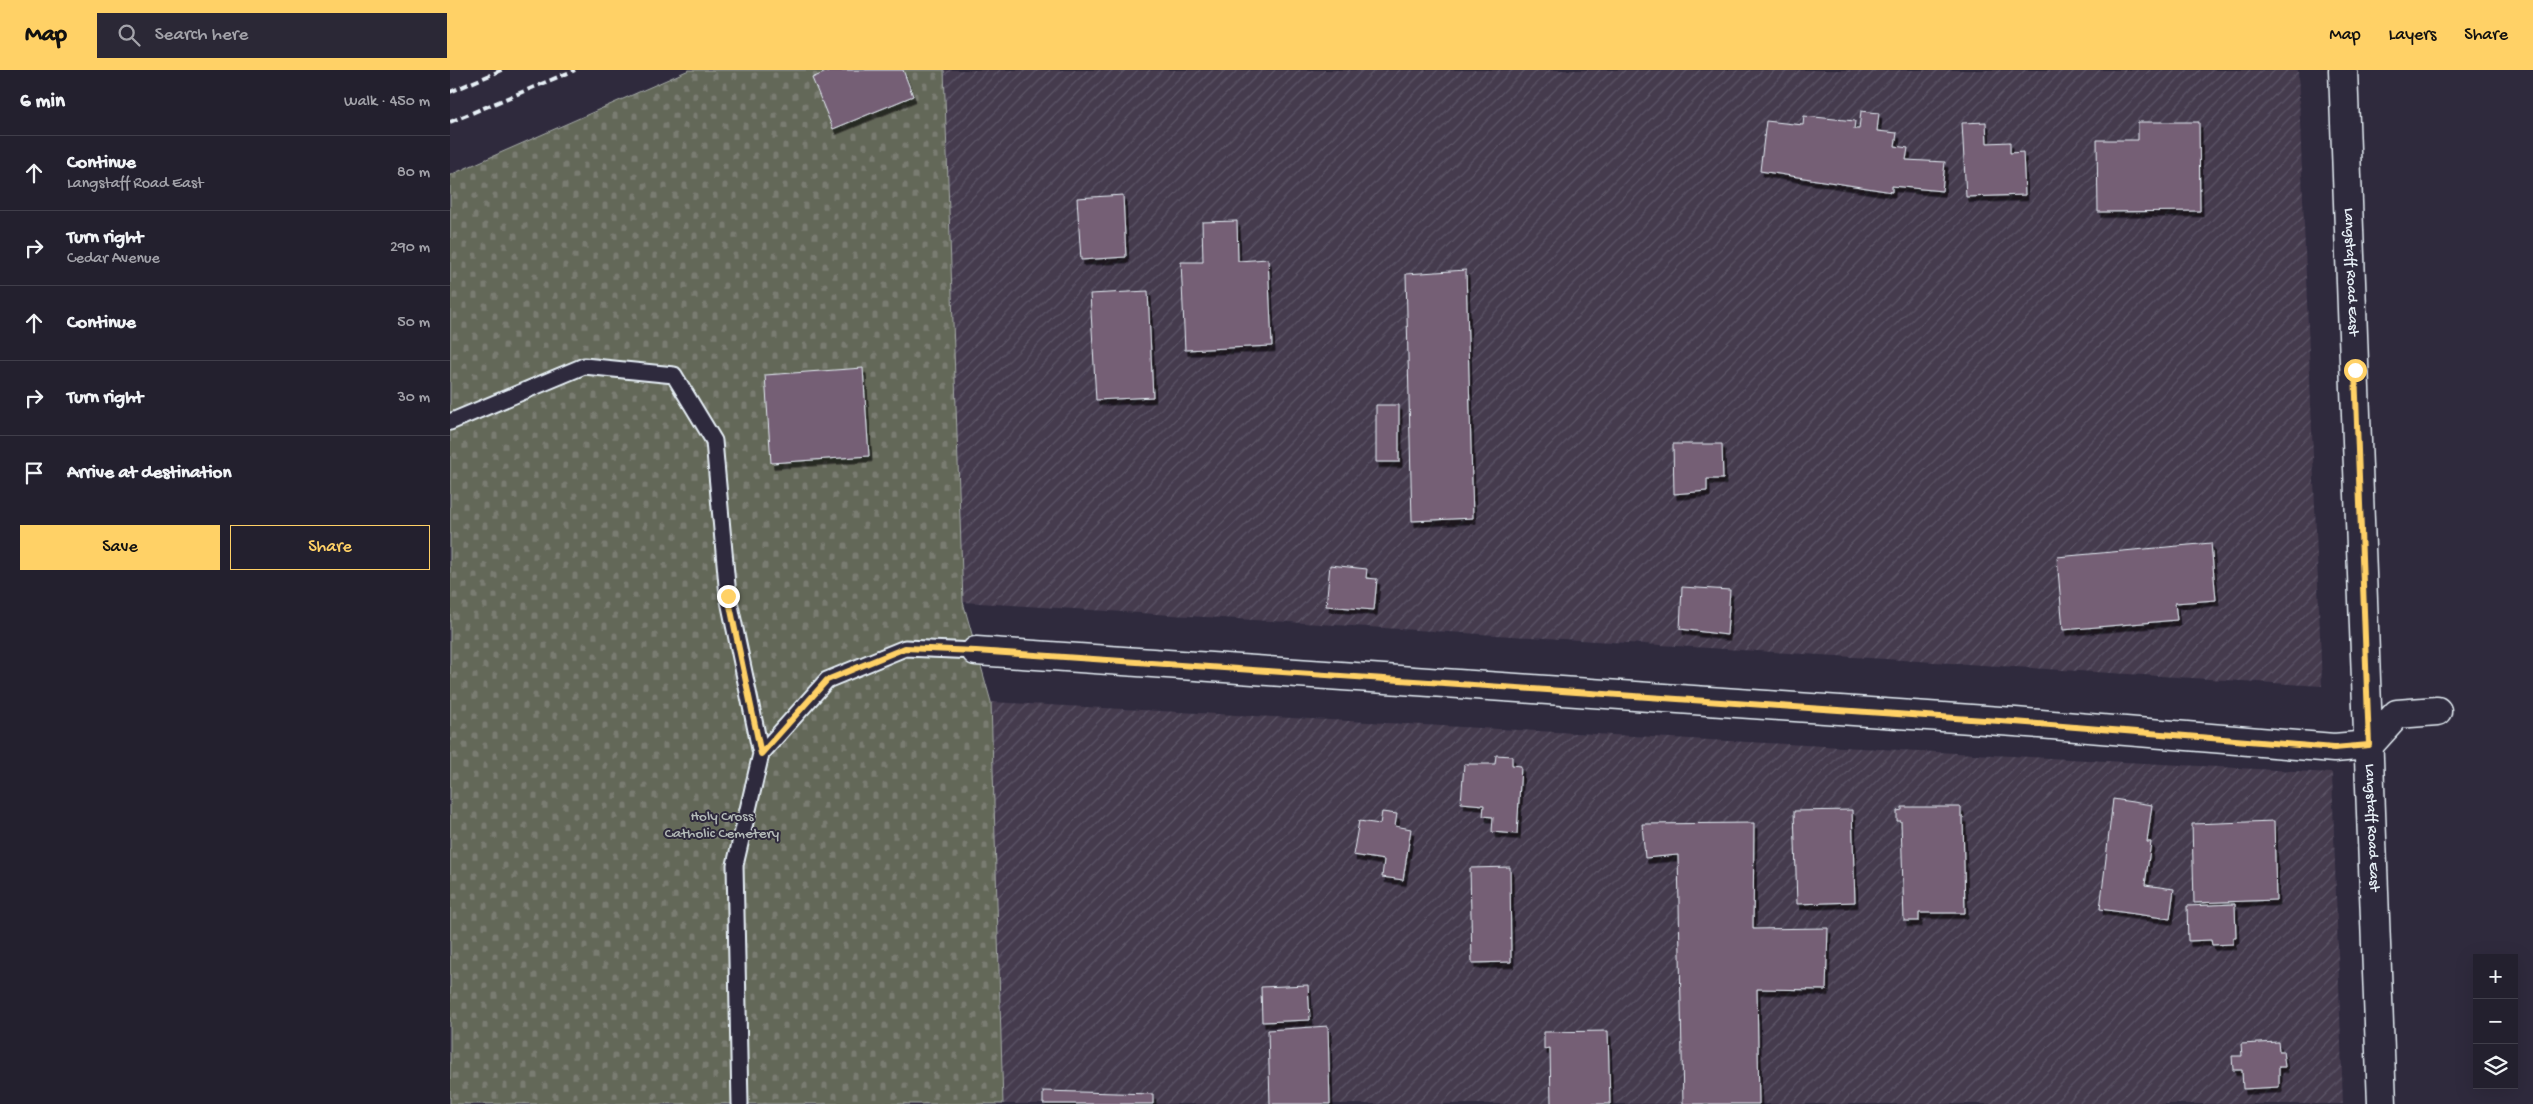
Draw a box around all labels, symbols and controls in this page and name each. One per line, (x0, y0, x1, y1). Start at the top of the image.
search box (97, 13, 447, 58)
text: Map (25, 21, 67, 50)
icon: search (115, 21, 143, 49)
text: Search here (155, 24, 248, 47)
text: Map (2329, 25, 2361, 46)
text: Layers (2389, 25, 2436, 46)
text: Share (2464, 25, 2508, 46)
text: 6 min (20, 90, 65, 115)
text: Walk · 450 m (344, 93, 430, 112)
text: Continue (67, 152, 136, 175)
icon: ahead (20, 159, 48, 187)
text: 80 m (397, 164, 430, 183)
text: Langstaff Road East (67, 175, 203, 194)
street label: Langstaff Road East (2339, 208, 2362, 338)
text: Turn right (67, 227, 143, 250)
icon: right (20, 234, 48, 262)
text: 290 m (390, 239, 430, 258)
text: Cedar Avenue (67, 250, 160, 269)
icon: ahead (20, 309, 48, 337)
text: Continue (67, 312, 136, 335)
text: 50 m (397, 314, 430, 333)
route start (2344, 359, 2367, 382)
icon: right (20, 384, 48, 412)
text: Turn right (67, 387, 143, 410)
text: 30 m (397, 389, 430, 408)
icon: arrive (20, 459, 48, 487)
text: Arrive at destination (67, 462, 231, 485)
button: Save (20, 525, 220, 570)
button: Share (230, 525, 430, 570)
route end (717, 585, 740, 608)
street label: Langstaff Road East (2360, 763, 2383, 894)
park label: Holy Cross Catholic Cemetery (665, 808, 780, 843)
map controls (2473, 954, 2518, 1089)
button: + (2473, 954, 2518, 999)
button: − (2473, 999, 2518, 1044)
button: layers (2473, 1044, 2518, 1089)

